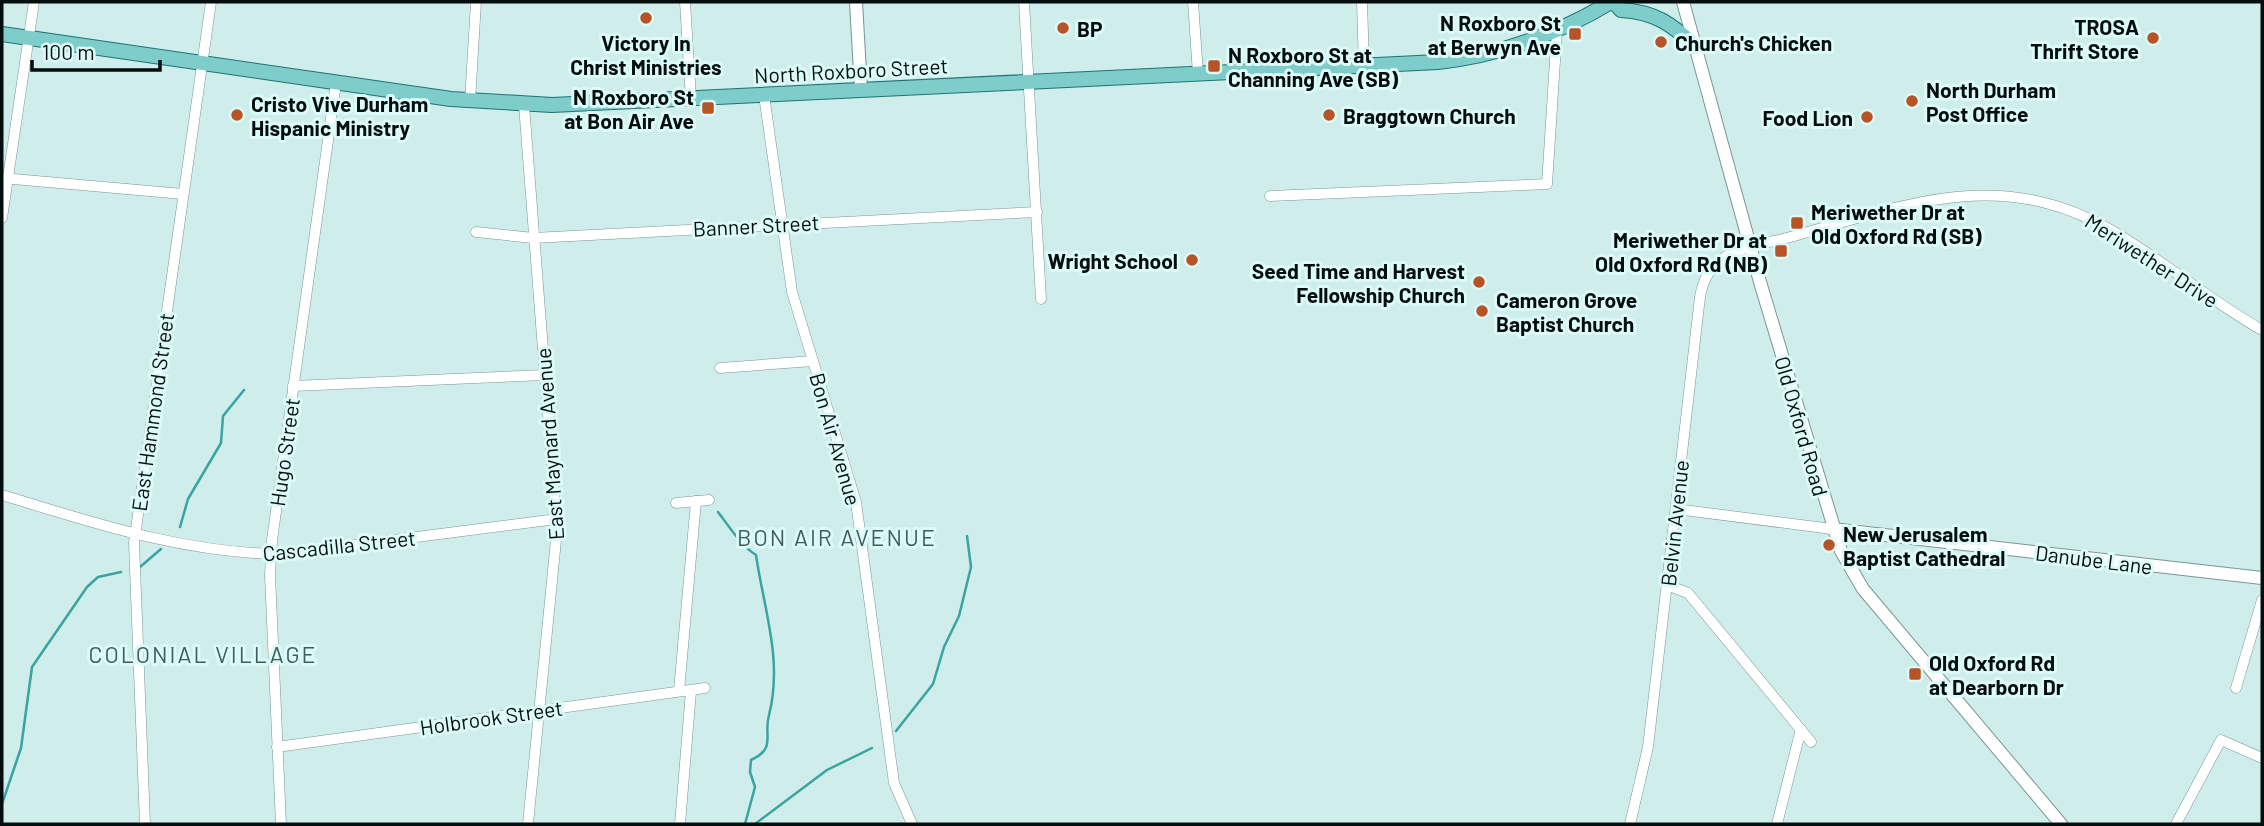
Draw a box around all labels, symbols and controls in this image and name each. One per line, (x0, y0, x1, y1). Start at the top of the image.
marker: Victory In Christ Ministries (638, 10, 654, 26)
place label: N Roxboro St at Berwyn Ave (1428, 10, 1561, 59)
place label: TROSA Thrift Store (2030, 14, 2139, 63)
place label: BP (1077, 16, 1103, 41)
marker: BP (1055, 20, 1071, 36)
marker: N Roxboro St at Berwyn Ave (1567, 26, 1583, 42)
scale bar (32, 28, 159, 72)
place label: Victory In Christ Ministries (570, 30, 722, 79)
place label: Church's Chicken (1675, 30, 1832, 55)
marker: TROSA Thrift Store (2145, 30, 2161, 46)
marker: Church's Chicken (1653, 34, 1669, 50)
text: 100 m (42, 39, 95, 64)
place label: N Roxboro St at Channing Ave (SB) (1228, 42, 1399, 91)
street label: North Roxboro Street (753, 52, 949, 88)
marker: N Roxboro St at Channing Ave (SB) (1206, 58, 1222, 74)
place label: North Durham Post Office (1926, 77, 2056, 126)
place label: N Roxboro St at Bon Air Ave (564, 84, 694, 133)
place label: Cristo Vive Durham Hispanic Ministry (251, 91, 428, 140)
marker: North Durham Post Office (1904, 93, 1920, 109)
marker: N Roxboro St at Bon Air Ave (700, 100, 716, 116)
place label: Braggtown Church (1343, 103, 1516, 128)
place label: Food Lion (1762, 105, 1853, 130)
marker: Cristo Vive Durham Hispanic Ministry (229, 107, 245, 123)
marker: Braggtown Church (1321, 107, 1337, 123)
marker: Food Lion (1859, 109, 1875, 125)
place label: Meriwether Dr at Old Oxford Rd (SB) (1811, 199, 1982, 248)
street label: Meriwether Drive (2081, 208, 2223, 312)
street label: Banner Street (692, 209, 820, 241)
marker: Meriwether Dr at Old Oxford Rd (SB) (1789, 215, 1805, 231)
place label: Meriwether Dr at Old Oxford Rd (NB) (1595, 227, 1768, 276)
marker: Meriwether Dr at Old Oxford Rd (NB) (1773, 243, 1789, 259)
place label: Wright School (1047, 248, 1178, 273)
marker: Wright School (1184, 252, 1200, 268)
place label: Seed Time and Harvest Fellowship Church (1252, 258, 1465, 307)
marker: Seed Time and Harvest Fellowship Church (1471, 274, 1487, 290)
place label: Cameron Grove Baptist Church (1496, 287, 1637, 336)
marker: Cameron Grove Baptist Church (1474, 303, 1490, 319)
street label: East Hammond Street (126, 311, 178, 513)
street label: East Maynard Avenue (530, 347, 568, 541)
street label: Old Oxford Road (1770, 353, 1834, 499)
street label: Bon Air Avenue (805, 370, 867, 508)
street label: Hugo Street (264, 396, 304, 508)
street label: Belvin Avenue (1655, 459, 1693, 587)
place label: New Jerusalem Baptist Cathedral (1843, 521, 2005, 570)
district label: BON AIR AVENUE (737, 523, 937, 551)
street label: Cascadilla Street (261, 525, 417, 565)
marker: New Jerusalem Baptist Cathedral (1821, 537, 1837, 553)
street label: Danube Lane (2034, 539, 2154, 579)
district label: COLONIAL VILLAGE (89, 640, 318, 668)
place label: Old Oxford Rd at Dearborn Dr (1929, 650, 2064, 699)
marker: Old Oxford Rd at Dearborn Dr (1907, 666, 1923, 682)
street label: Holbrook Street (418, 695, 564, 739)

